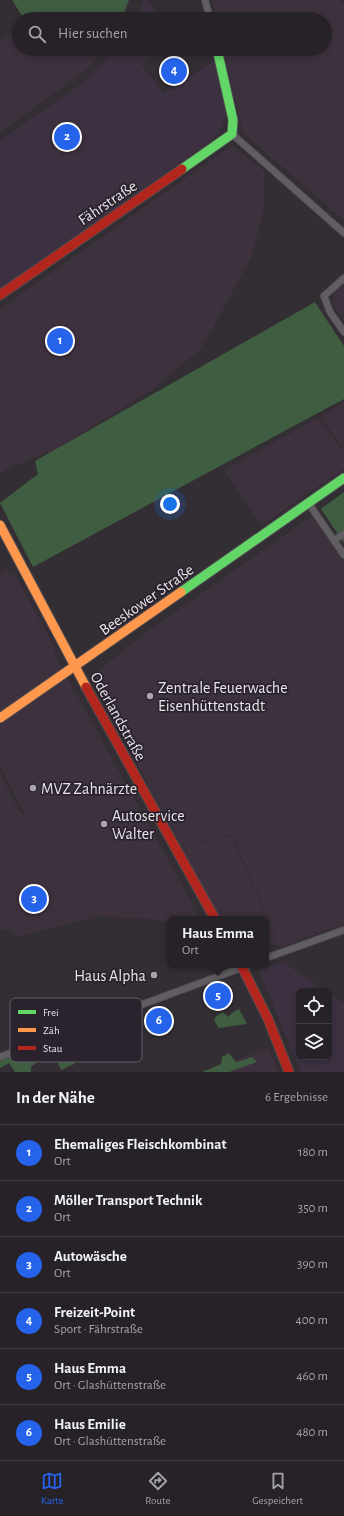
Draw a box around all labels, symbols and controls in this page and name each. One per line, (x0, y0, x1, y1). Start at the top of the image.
search box (12, 12, 332, 56)
icon: search (26, 23, 48, 45)
text: Hier suchen (58, 26, 128, 41)
pin: 4 (161, 56, 187, 86)
pin: 2 (54, 122, 80, 152)
street label: Fährstraße (75, 177, 140, 228)
pin: 1 (47, 326, 73, 356)
your location (160, 494, 180, 514)
street label: Beeskower Straße (97, 561, 197, 638)
street label: Oderlandstraße (87, 670, 149, 763)
place label: Zentrale Feuerwache Eisenhüttenstadt (158, 680, 288, 714)
marker: Zentrale Feuerwache Eisenhüttenstadt (145, 691, 155, 701)
place label: MVZ Zahnärzte (41, 781, 137, 797)
marker: MVZ Zahnärzte (28, 783, 38, 793)
place label: Autoservice Walter (112, 808, 185, 842)
marker: Autoservice Walter (99, 819, 109, 829)
pin: 3 (21, 884, 47, 914)
popup (167, 916, 269, 968)
text: Haus Emma (182, 926, 254, 941)
text: Ort (182, 944, 199, 957)
place label: Haus Alpha (74, 968, 146, 984)
marker: Haus Alpha (149, 970, 159, 980)
pin: 5 (205, 981, 231, 1011)
map controls (296, 988, 332, 1060)
button: locate (296, 988, 332, 1024)
legend (10, 998, 142, 1062)
pin: 6 (146, 1006, 172, 1036)
text: Frei (43, 1007, 59, 1018)
button: layers (296, 1024, 332, 1060)
text: Zäh (43, 1025, 60, 1036)
text: Stau (43, 1043, 63, 1054)
text: In der Nähe (16, 1089, 95, 1106)
text: 6 Ergebnisse (265, 1091, 328, 1104)
text: Ehemaliges Fleischkombinat (54, 1137, 227, 1152)
text: 1 (27, 1146, 31, 1159)
text: 180 m (298, 1146, 328, 1159)
text: Ort (54, 1155, 71, 1168)
text: Möller Transport Technik (54, 1193, 202, 1208)
text: 2 (26, 1202, 32, 1215)
text: 350 m (298, 1202, 328, 1215)
text: Ort (54, 1211, 71, 1224)
text: Autowäsche (54, 1249, 127, 1264)
text: 3 (26, 1258, 32, 1271)
text: 390 m (297, 1258, 328, 1271)
text: Ort (54, 1267, 71, 1280)
text: Freizeit-Point (54, 1305, 135, 1320)
text: 4 (26, 1314, 32, 1327)
text: 400 m (295, 1314, 328, 1327)
text: Sport · Fährstraße (54, 1323, 143, 1336)
text: Haus Emma (54, 1361, 126, 1376)
text: 5 (26, 1370, 32, 1383)
text: 460 m (296, 1370, 328, 1383)
text: Ort · Glashüttenstraße (54, 1379, 166, 1392)
text: Haus Emilie (54, 1417, 126, 1432)
text: 6 (26, 1426, 32, 1439)
text: 480 m (296, 1426, 328, 1439)
text: Ort · Glashüttenstraße (54, 1435, 166, 1448)
tab: Karte (41, 1470, 64, 1507)
tab: Route (145, 1470, 171, 1507)
tab: Gespeichert (252, 1470, 303, 1507)

